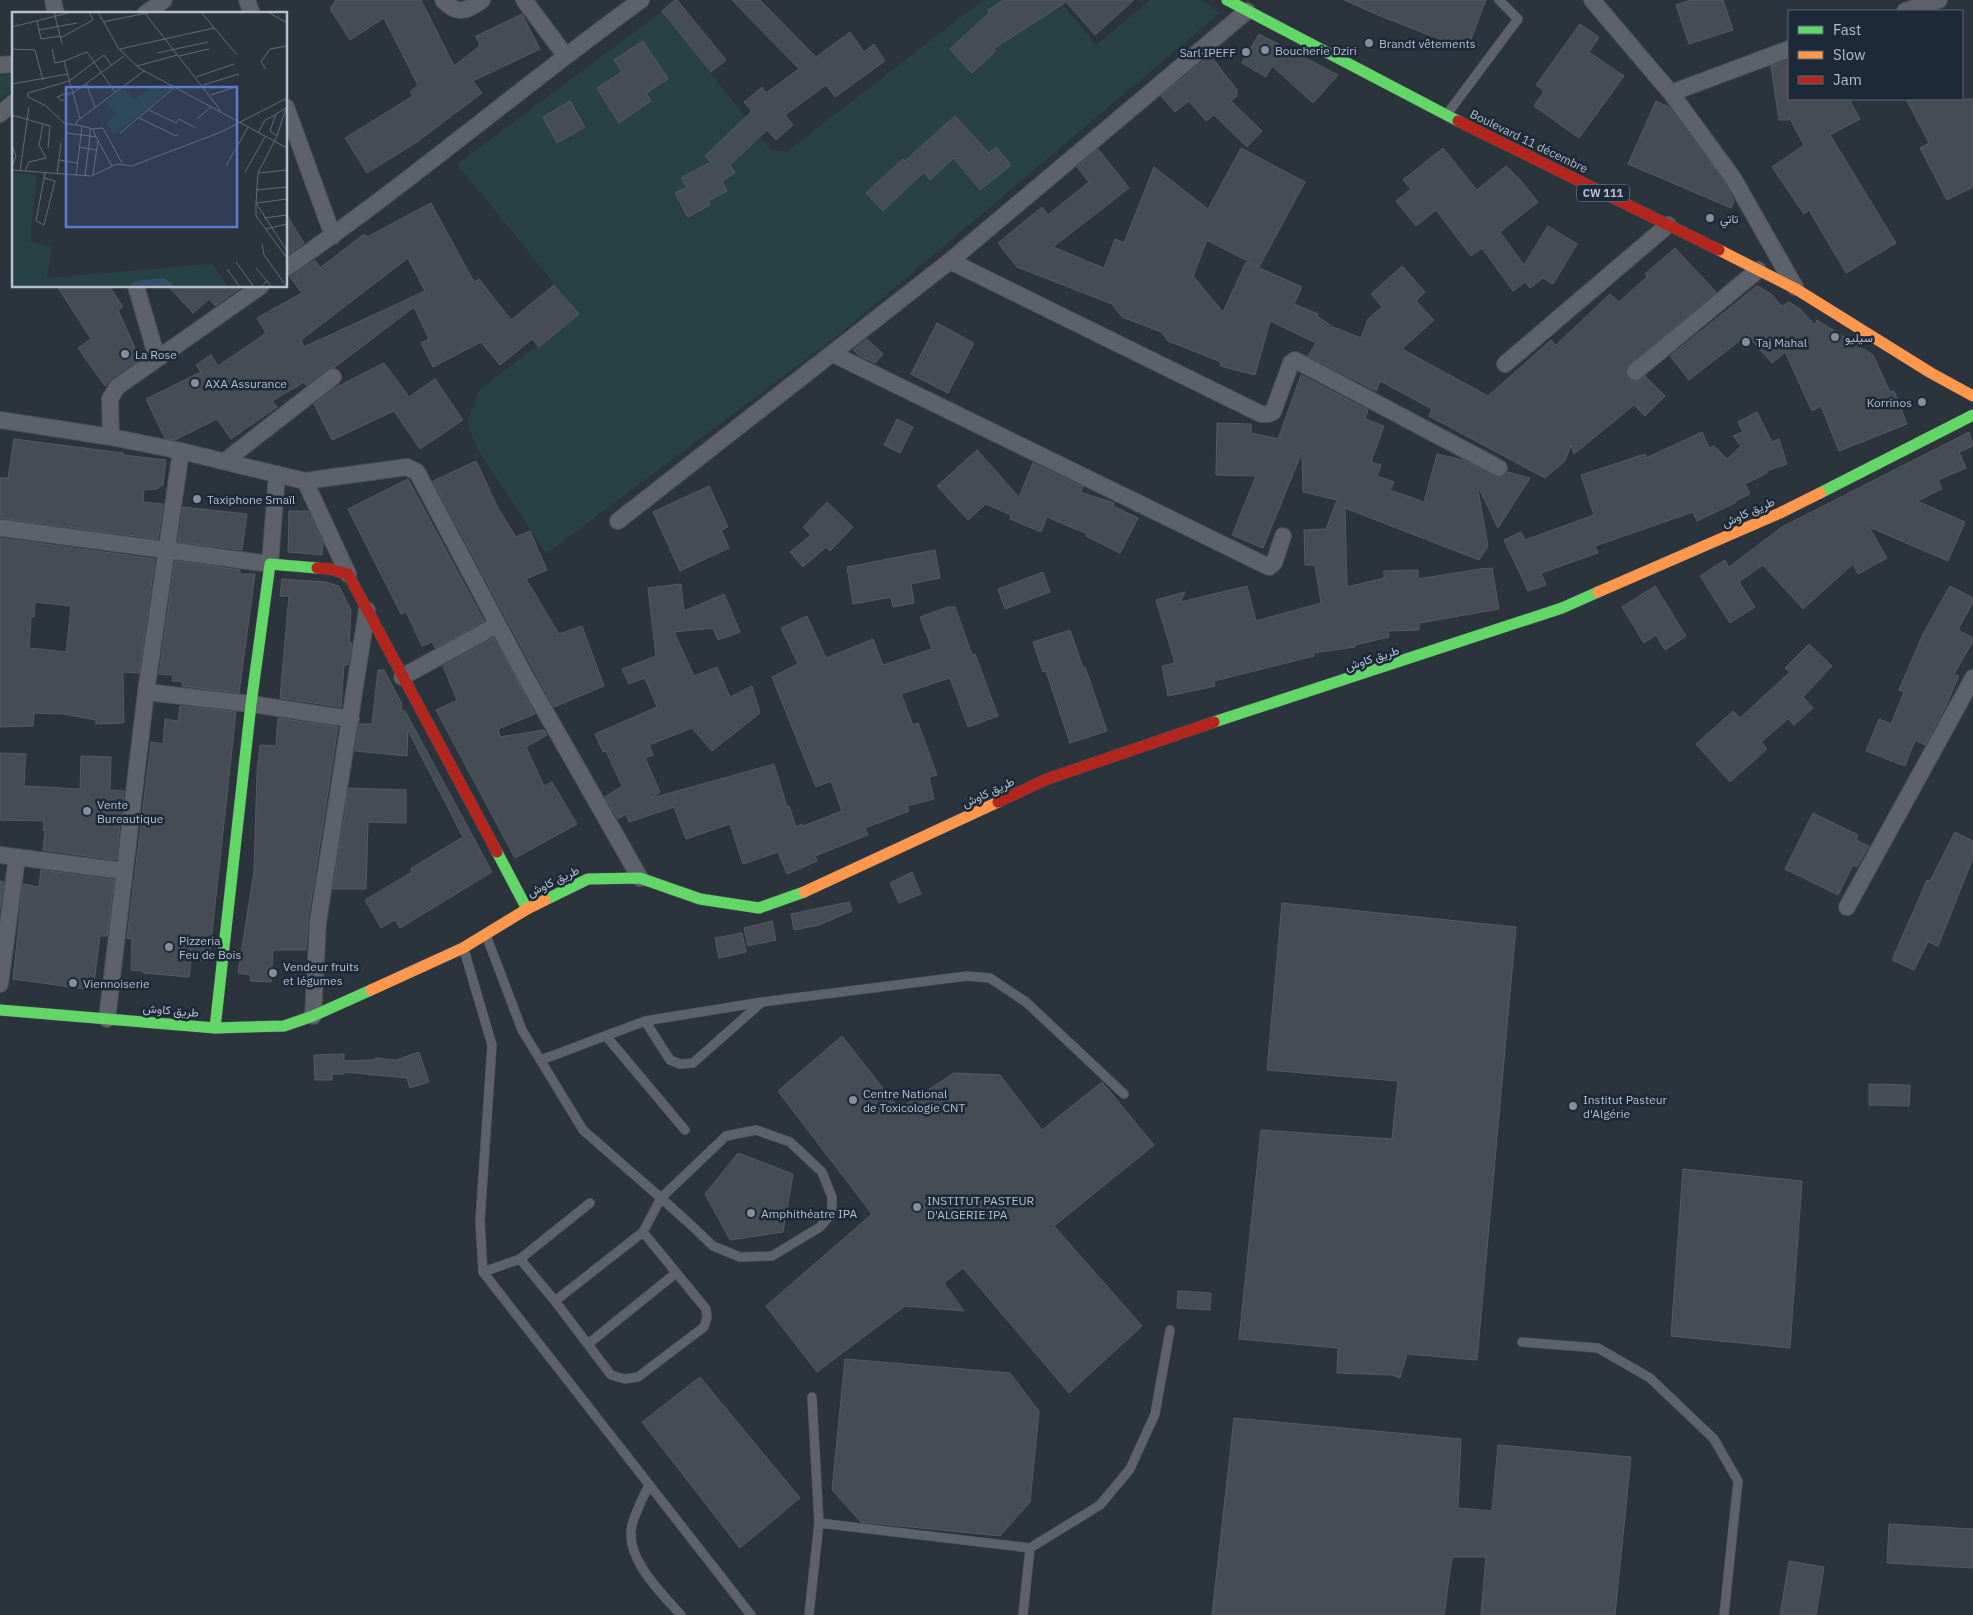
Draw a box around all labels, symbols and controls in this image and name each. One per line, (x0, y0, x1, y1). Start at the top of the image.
legend (1788, 10, 1963, 100)
inset map (12, 12, 288, 288)
text: Fast (1833, 20, 1861, 39)
place label: Brandt vêtements (1379, 36, 1476, 51)
marker: Brandt vêtements (1363, 37, 1375, 49)
place label: Boucherie Dziri (1275, 43, 1357, 58)
marker: Boucherie Dziri (1259, 44, 1271, 56)
place label: Sarl IPEFF (1180, 45, 1236, 60)
text: Slow (1833, 45, 1866, 64)
marker: Sarl IPEFF (1240, 46, 1252, 58)
text: Jam (1833, 70, 1862, 89)
street label: Boulevard 11 décembre (1468, 106, 1591, 176)
road number: CW 111 (1577, 184, 1629, 202)
place label: تاتي (1720, 211, 1739, 229)
marker: تاتي (1704, 212, 1716, 224)
place label: سيليو (1845, 330, 1873, 346)
marker: سيليو (1829, 331, 1841, 343)
place label: Taj Mahal (1756, 335, 1807, 350)
marker: Taj Mahal (1740, 336, 1752, 348)
place label: La Rose (135, 347, 177, 362)
marker: La Rose (119, 348, 131, 360)
place label: AXA Assurance (205, 376, 287, 391)
marker: AXA Assurance (189, 377, 201, 389)
place label: Korrinos (1867, 395, 1912, 410)
marker: Korrinos (1916, 396, 1928, 408)
place label: Taxiphone Smaïl (207, 492, 295, 507)
marker: Taxiphone Smaïl (191, 493, 203, 505)
street label: طريق كاوش (1719, 494, 1777, 531)
street label: طريق كاوش (1343, 642, 1402, 675)
street label: طريق كاوش (959, 773, 1017, 812)
place label: Vente Bureautique (97, 797, 164, 826)
marker: Vente Bureautique (81, 805, 93, 817)
street label: طريق كاوش (524, 862, 582, 901)
place label: Pizzeria Feu de Bois (179, 933, 242, 962)
marker: Pizzeria Feu de Bois (163, 941, 175, 953)
place label: Vendeur fruits et légumes (283, 959, 359, 988)
marker: Vendeur fruits et légumes (267, 967, 279, 979)
place label: Viennoiserie (83, 976, 150, 991)
marker: Viennoiserie (67, 977, 79, 989)
street label: طريق كاوش (142, 1000, 200, 1021)
place label: Centre National de Toxicologie CNT (863, 1086, 965, 1115)
place label: Institut Pasteur d'Algérie (1583, 1092, 1668, 1121)
marker: Centre National de Toxicologie CNT (847, 1094, 859, 1106)
marker: Institut Pasteur d'Algérie (1567, 1100, 1579, 1112)
place label: INSTITUT PASTEUR D'ALGERIE IPA (927, 1193, 1035, 1222)
marker: INSTITUT PASTEUR D'ALGERIE IPA (911, 1201, 923, 1213)
place label: Amphithéatre IPA (761, 1206, 857, 1221)
marker: Amphithéatre IPA (745, 1207, 757, 1219)

